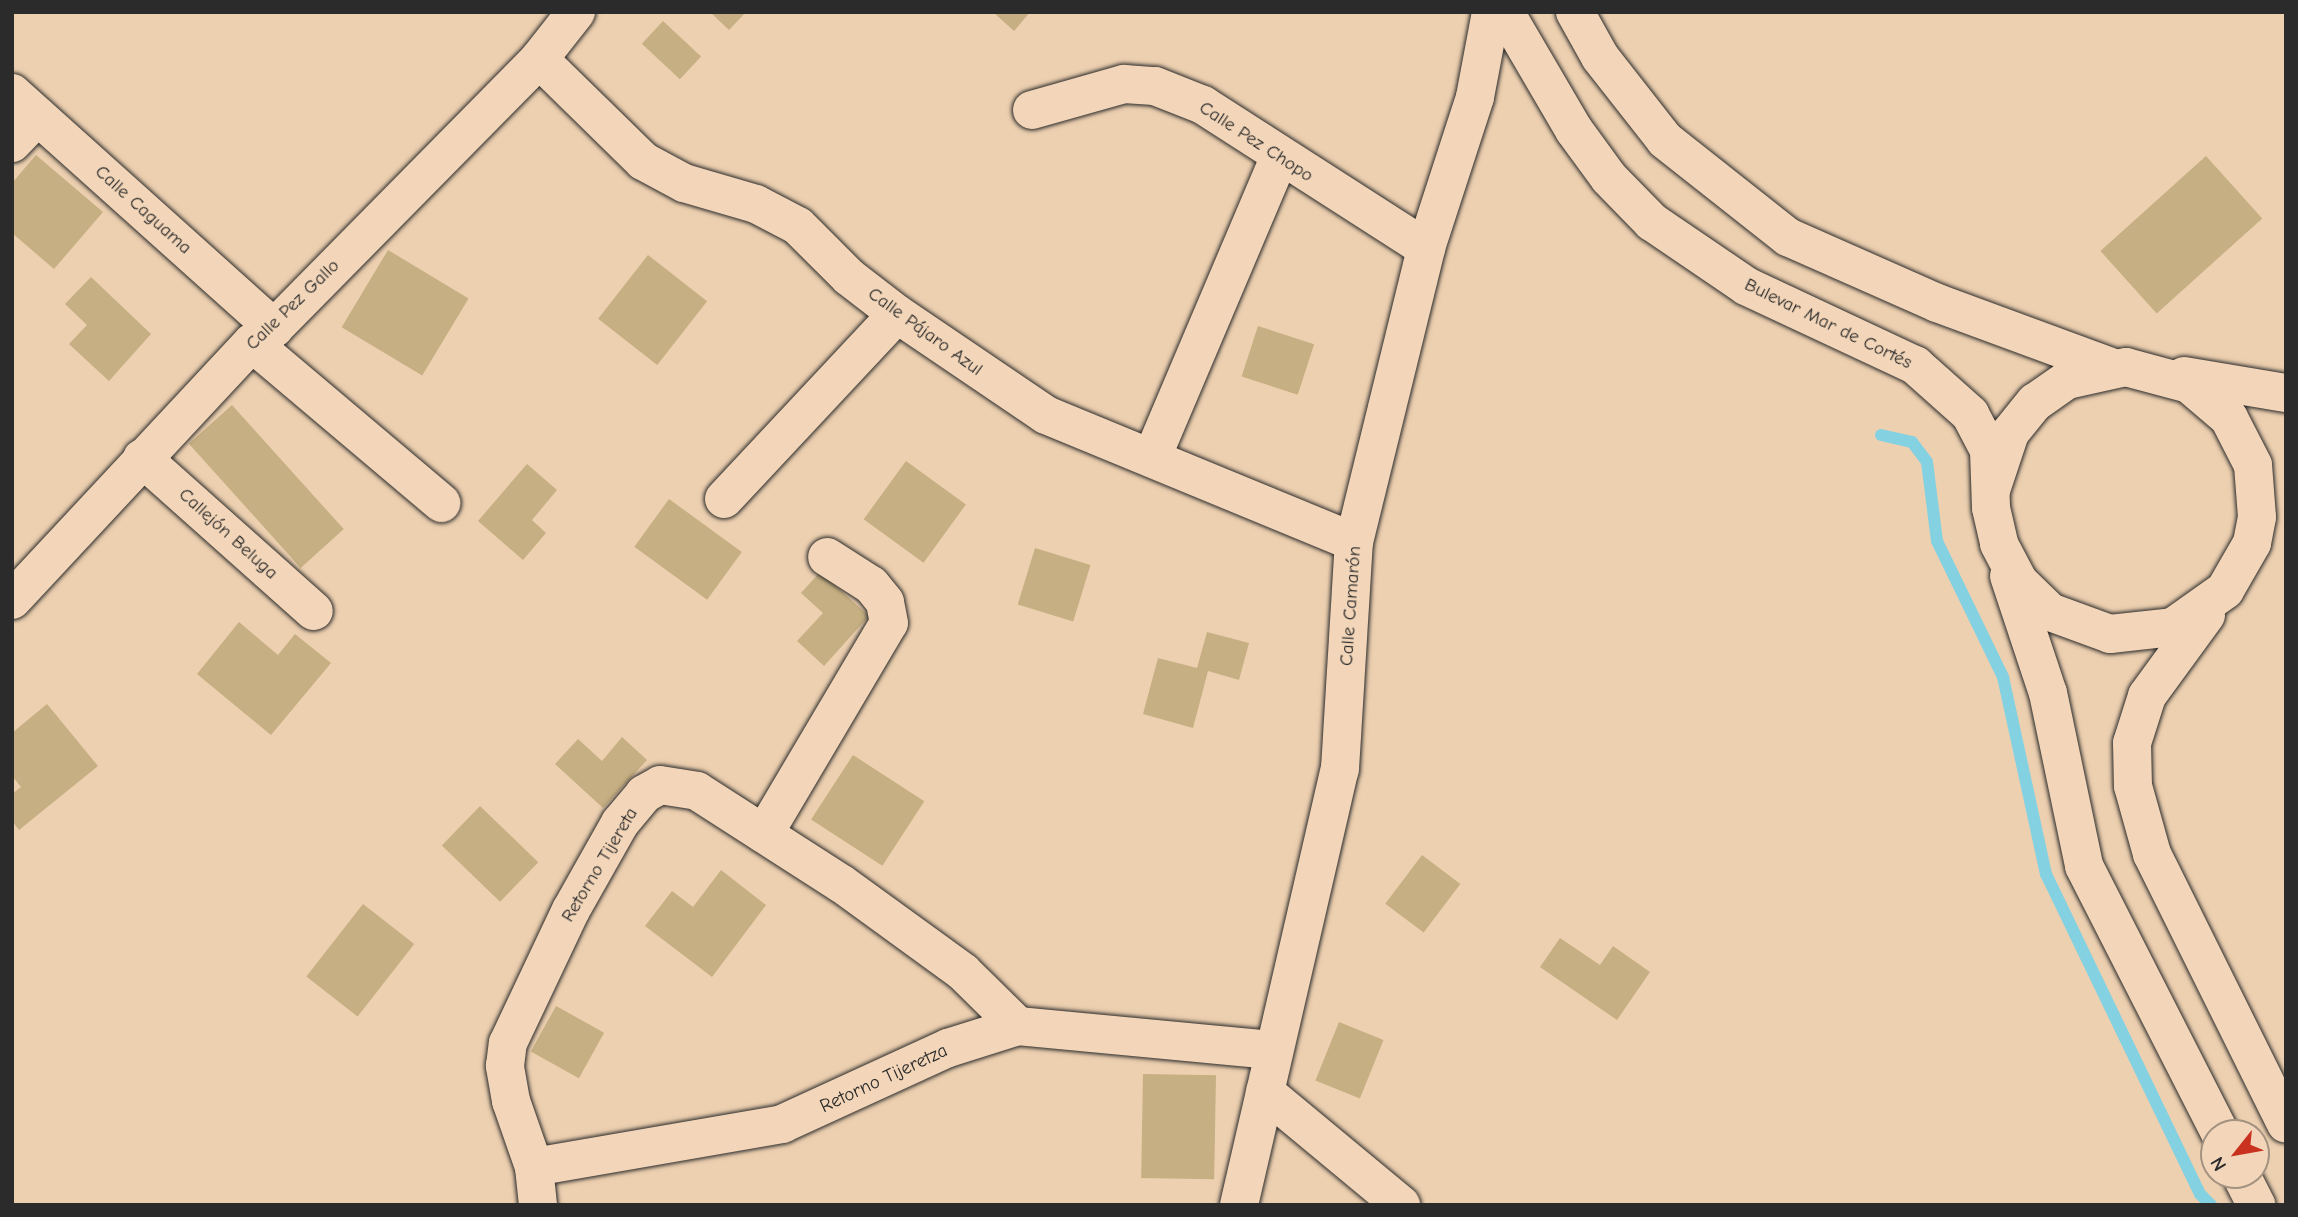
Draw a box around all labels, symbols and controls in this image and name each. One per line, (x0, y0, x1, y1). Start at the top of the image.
street label: Calle Pez Chopo (1195, 97, 1317, 187)
street label: Calle Caguama (90, 161, 196, 259)
street label: Calle Pez Gallo (241, 255, 345, 355)
street label: Bulevar Mar de Cortés (1741, 274, 1915, 374)
street label: Calle Pájaro Azul (863, 283, 987, 381)
street label: Callejón Beluga (174, 483, 282, 585)
street label: Calle Camarón (1335, 545, 1367, 667)
street label: Retorno Tijereta (557, 804, 643, 926)
street label: Retorno Tijeretza (817, 1040, 951, 1118)
north arrow (2200, 1119, 2270, 1189)
text: N (2206, 1153, 2231, 1175)

